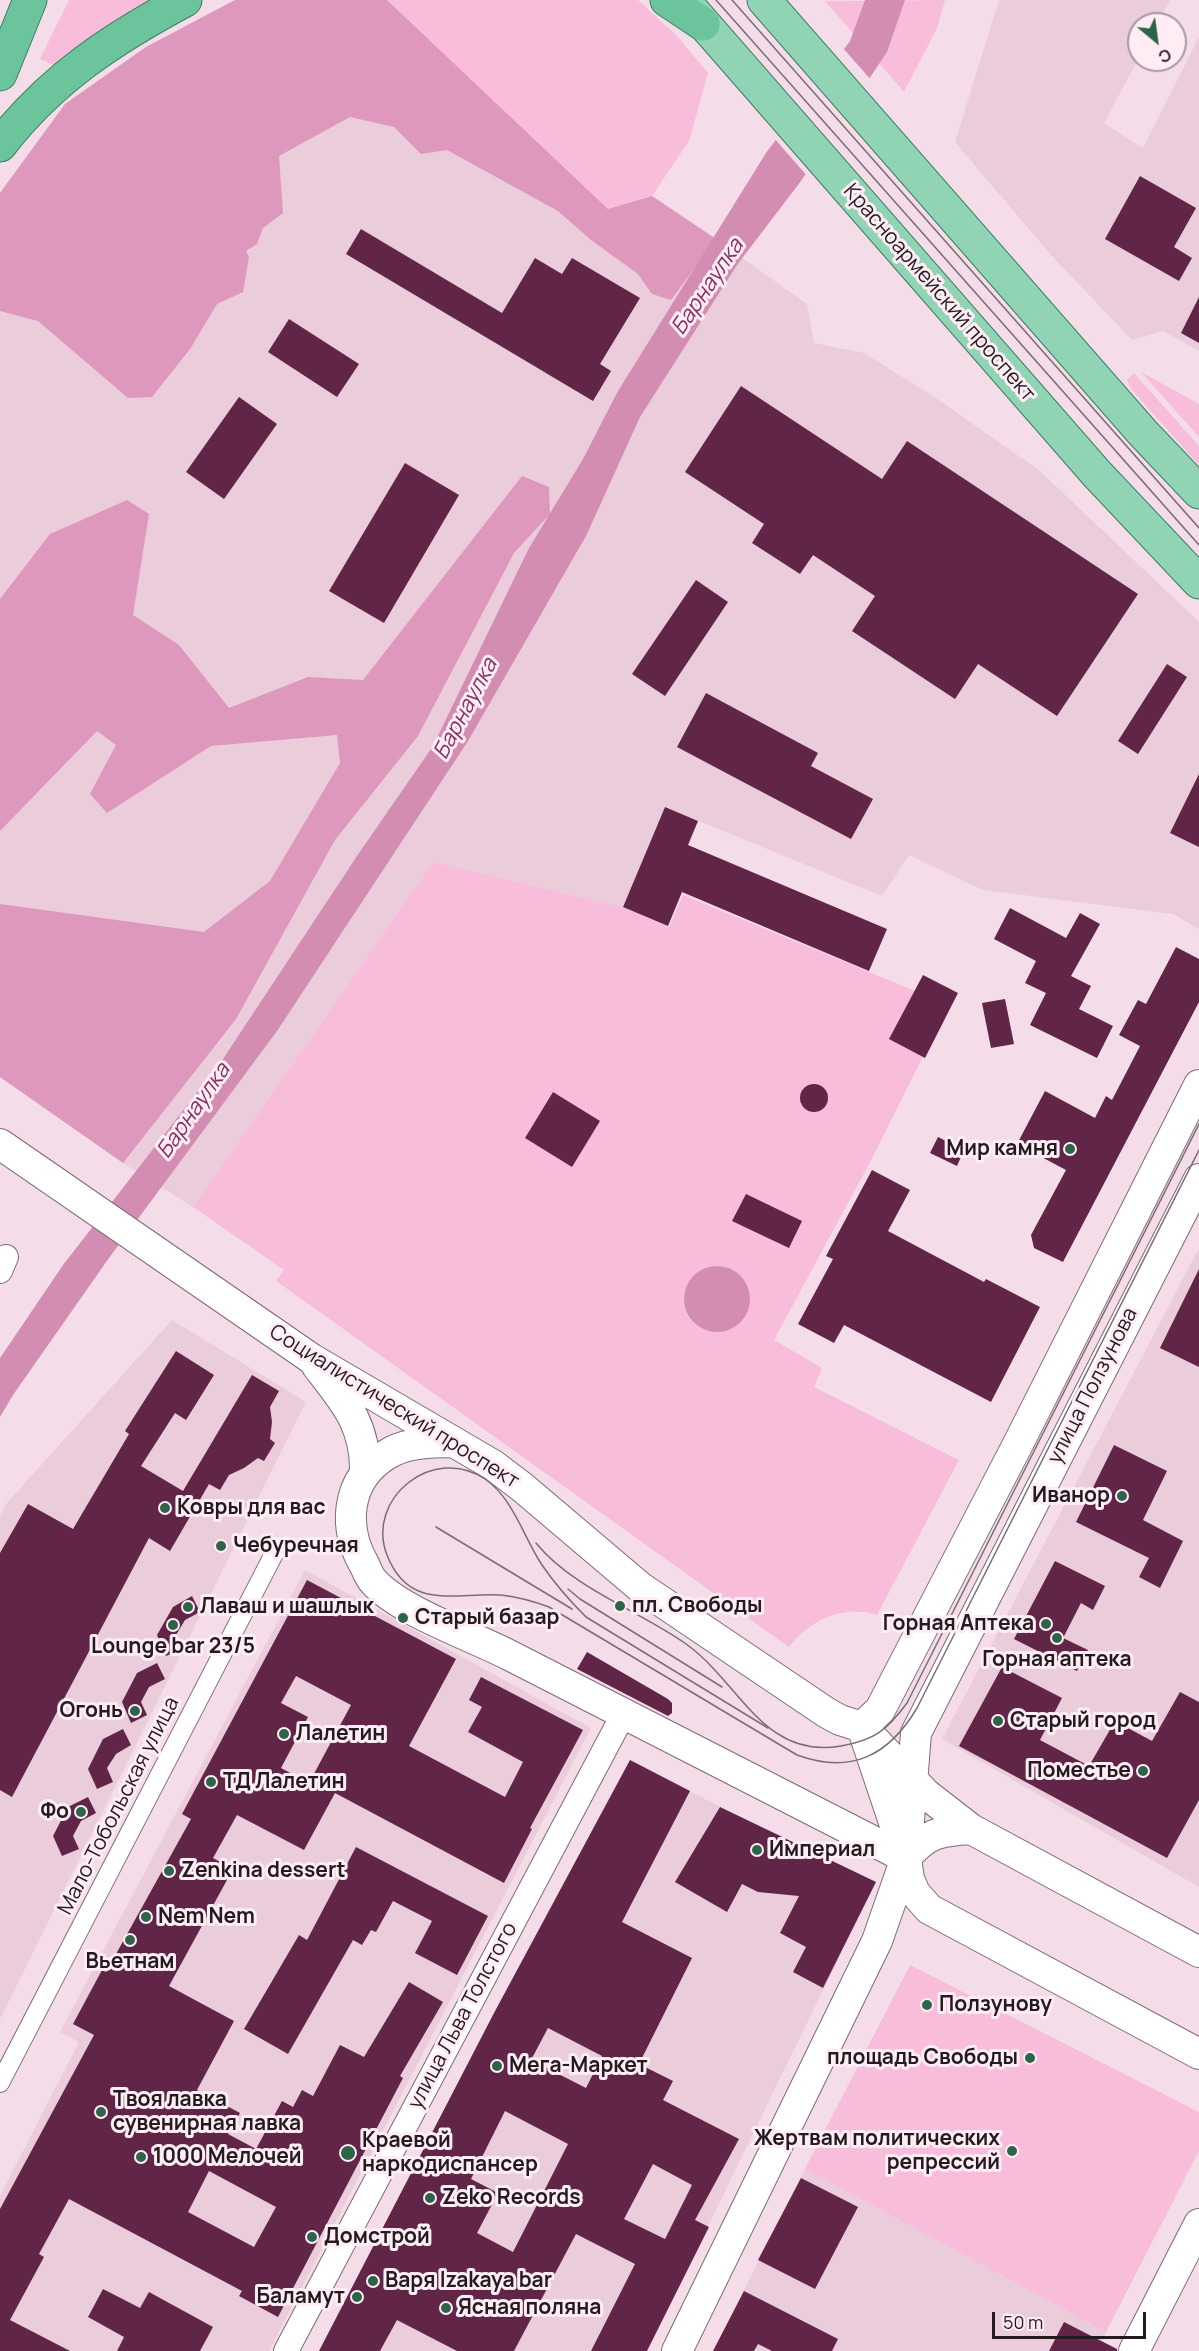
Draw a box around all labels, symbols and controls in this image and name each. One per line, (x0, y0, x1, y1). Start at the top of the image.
north arrow (1127, 12, 1187, 72)
text: С (1154, 44, 1175, 68)
street label: Красноармейский проспект (838, 179, 1040, 407)
water label: Барнаулка (666, 234, 750, 340)
water label: Барнаулка (429, 654, 503, 764)
water label: Барнаулка (152, 1058, 236, 1164)
place label: Мир камня (946, 1136, 1058, 1162)
marker: Мир камня (1063, 1142, 1077, 1156)
street label: улица Ползунова (1043, 1304, 1143, 1468)
street label: Социалистический проспект (265, 1320, 523, 1494)
place label: Иванор (1032, 1483, 1110, 1509)
marker: Иванор (1115, 1489, 1129, 1503)
place label: Ковры для вас (177, 1495, 326, 1521)
marker: Ковры для вас (158, 1501, 172, 1515)
place label: Чебуречная (233, 1533, 359, 1559)
marker: Чебуречная (214, 1539, 228, 1553)
place label: пл. Свободы (632, 1593, 763, 1619)
place label: Лаваш и шашлык (200, 1594, 374, 1620)
marker: пл. Свободы (613, 1599, 627, 1613)
marker: Лаваш и шашлык (181, 1600, 195, 1614)
place label: Старый базар (415, 1605, 560, 1631)
marker: Старый базар (396, 1611, 410, 1625)
place label: Горная Аптека (883, 1611, 1034, 1637)
marker: Горная Аптека (1039, 1617, 1053, 1631)
marker: Lounge bar 23/5 (166, 1618, 180, 1632)
marker: Горная аптека (1050, 1631, 1064, 1645)
place label: Lounge bar 23/5 (91, 1634, 255, 1660)
place label: Горная аптека (982, 1647, 1132, 1673)
street label: Мало-Тобольская улица (53, 1693, 185, 1919)
place label: Огонь (59, 1698, 123, 1724)
marker: Огонь (128, 1704, 142, 1718)
place label: Старый город (1010, 1708, 1156, 1734)
marker: Старый город (991, 1714, 1005, 1728)
place label: Лалетин (296, 1721, 385, 1747)
marker: Лалетин (277, 1727, 291, 1741)
place label: Поместье (1027, 1758, 1131, 1784)
marker: Поместье (1136, 1764, 1150, 1778)
place label: ТД Лалетин (223, 1769, 345, 1795)
marker: ТД Лалетин (204, 1775, 218, 1789)
place label: Фо (41, 1799, 69, 1825)
marker: Фо (74, 1805, 88, 1819)
place label: Империал (769, 1837, 875, 1863)
marker: Империал (750, 1843, 764, 1857)
place label: Zenkina dessert (181, 1858, 345, 1884)
marker: Zenkina dessert (162, 1864, 176, 1878)
place label: Nem Nem (158, 1904, 255, 1930)
marker: Nem Nem (139, 1910, 153, 1924)
street label: улица Льва Толстого (403, 1918, 523, 2114)
marker: Вьетнам (123, 1933, 137, 1947)
place label: Вьетнам (85, 1949, 175, 1975)
place label: Ползунову (939, 1992, 1052, 2018)
marker: Ползунову (920, 1998, 934, 2012)
place label: площадь Свободы (827, 2045, 1018, 2071)
marker: площадь Свободы (1023, 2051, 1037, 2065)
place label: Мега-Маркет (509, 2053, 648, 2079)
marker: Мега-Маркет (490, 2059, 504, 2073)
place label: Твоя лавка сувенирная лавка (113, 2087, 301, 2137)
marker: Твоя лавка сувенирная лавка (94, 2105, 108, 2119)
place label: Жертвам политических репрессий (754, 2126, 1000, 2176)
place label: Краевой наркодиспансер (362, 2128, 538, 2178)
place label: 1000 Мелочей (153, 2144, 302, 2170)
marker: Краевой наркодиспансер (339, 2144, 357, 2162)
marker: Жертвам политических репрессий (1005, 2144, 1019, 2158)
marker: 1000 Мелочей (134, 2150, 148, 2164)
place label: Zeko Records (442, 2185, 581, 2211)
marker: Zeko Records (423, 2191, 437, 2205)
place label: Домстрой (324, 2224, 430, 2250)
marker: Домстрой (305, 2230, 319, 2244)
place label: Варя Izakaya bar (385, 2268, 552, 2294)
marker: Варя Izakaya bar (366, 2274, 380, 2288)
place label: Баламут (257, 2284, 345, 2310)
marker: Баламут (350, 2290, 364, 2304)
place label: Ясная поляна (458, 2295, 601, 2321)
scale bar (995, 2300, 1150, 2338)
marker: Ясная поляна (439, 2301, 453, 2315)
text: 50 m (1003, 2310, 1043, 2334)

